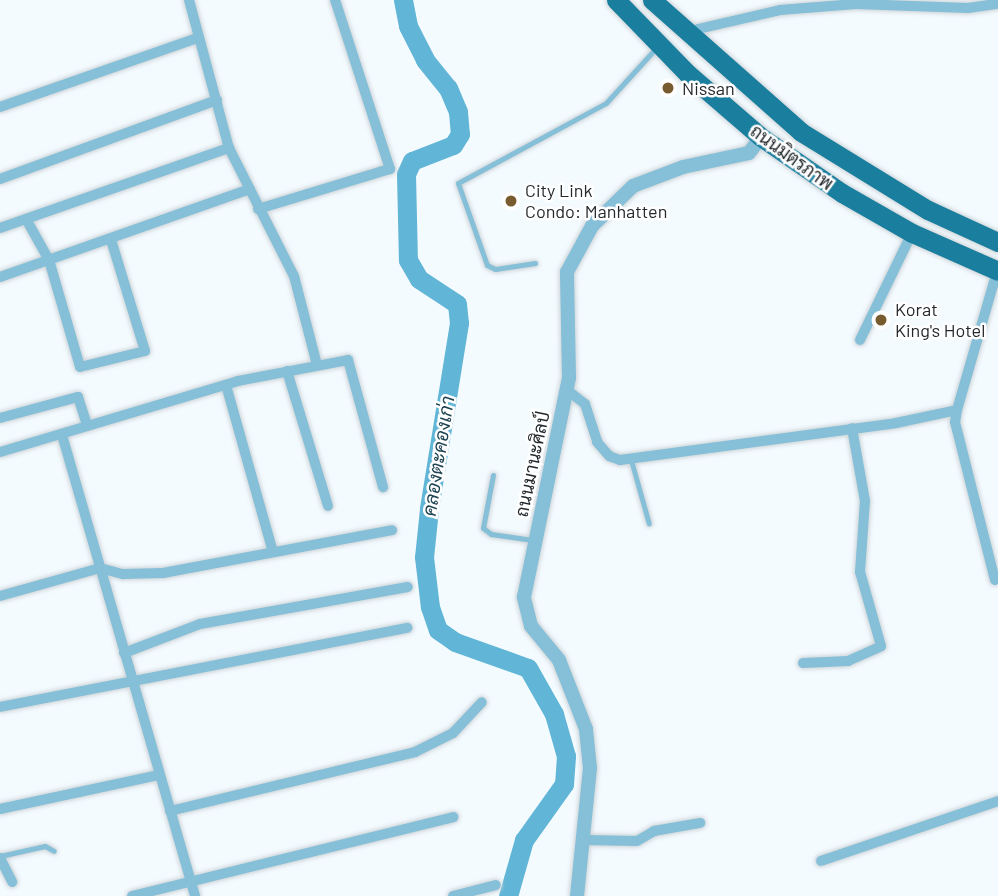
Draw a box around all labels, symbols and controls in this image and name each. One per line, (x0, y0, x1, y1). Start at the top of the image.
place label: Nissan (682, 77, 735, 99)
marker: Nissan (660, 80, 676, 96)
street label: ถนนมิตรภาพ (746, 120, 838, 194)
place label: City Link Condo: Manhatten (525, 180, 667, 222)
marker: City Link Condo: Manhatten (503, 193, 519, 209)
place label: Korat King's Hotel (895, 299, 985, 342)
marker: Korat King's Hotel (873, 312, 889, 328)
water label: คลองตะคองเก่า (417, 394, 459, 518)
street label: ถนนมานะศิลป์ (510, 409, 554, 519)

